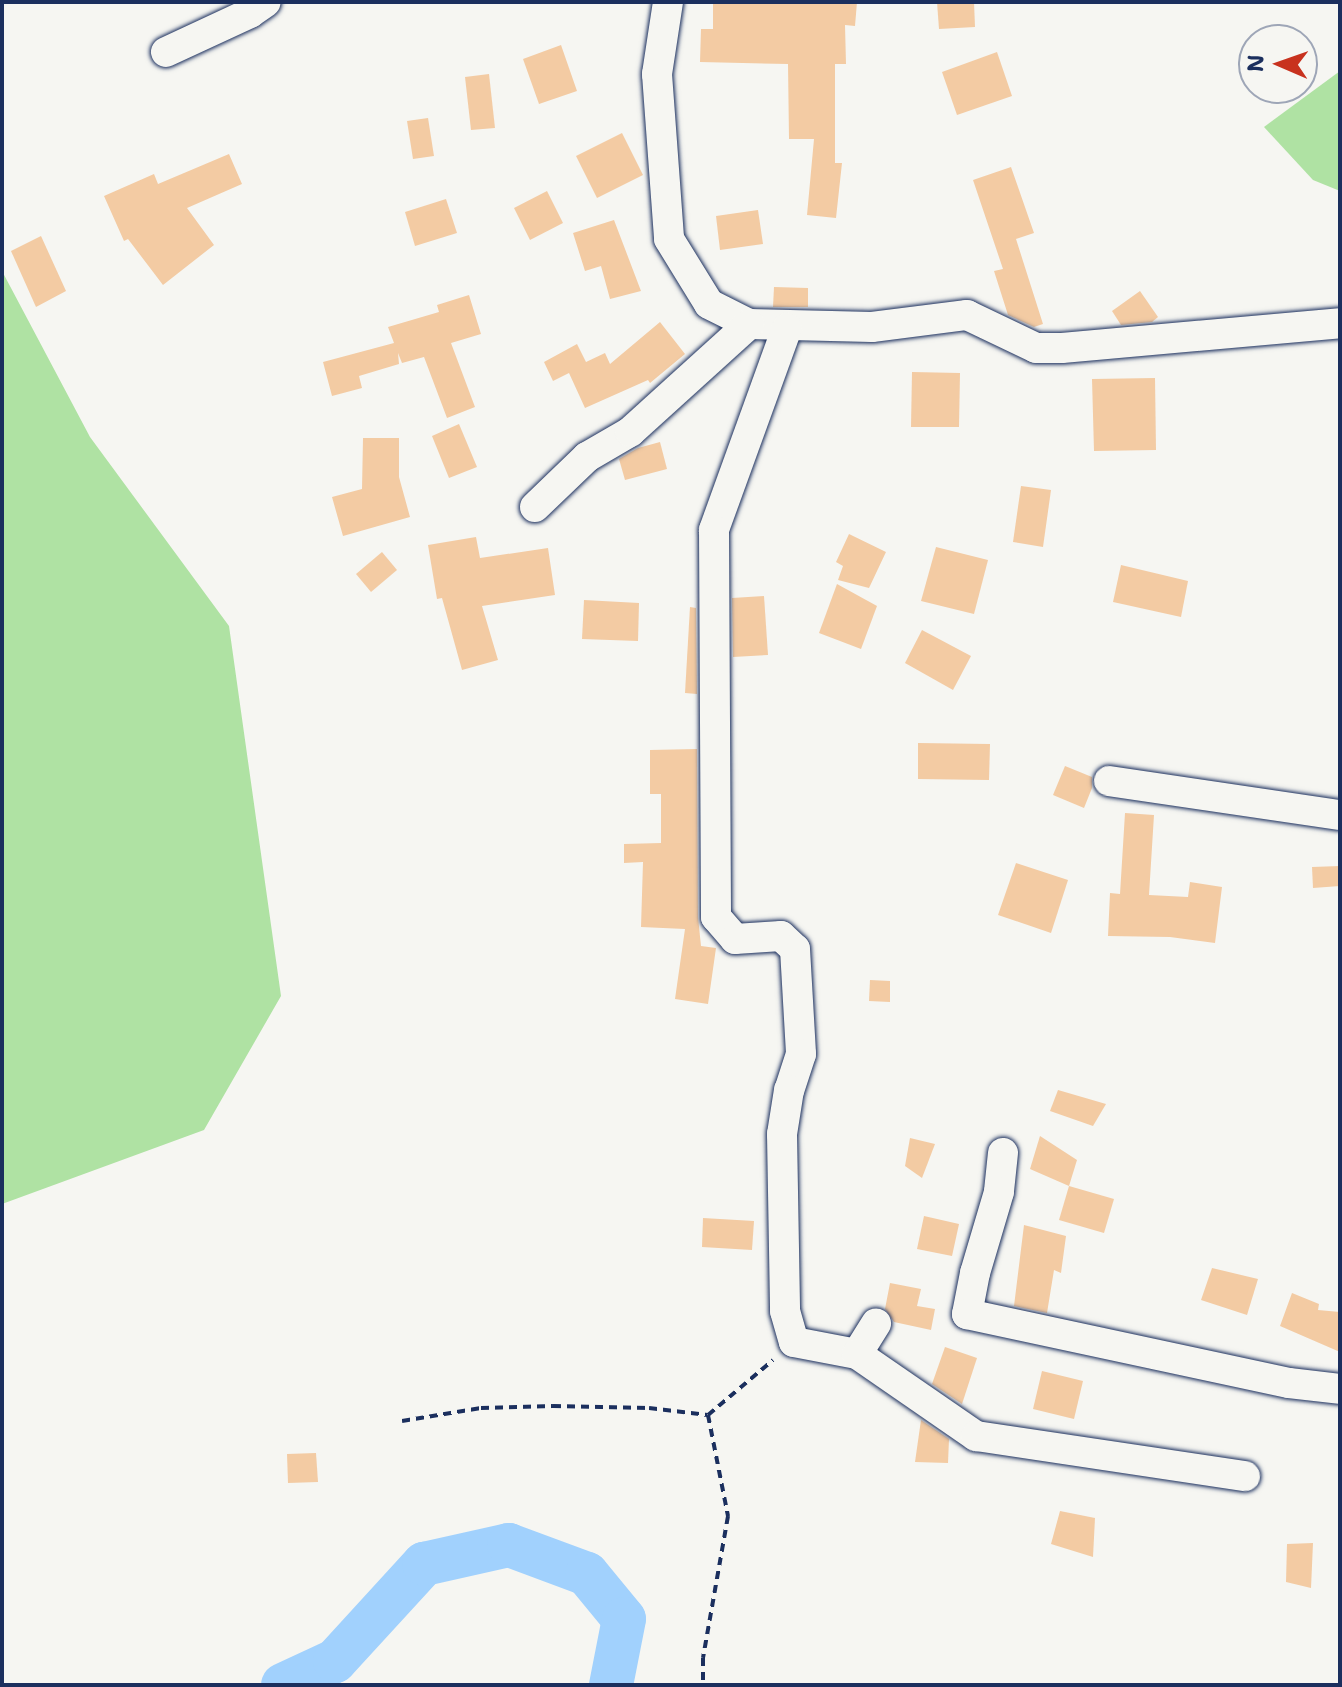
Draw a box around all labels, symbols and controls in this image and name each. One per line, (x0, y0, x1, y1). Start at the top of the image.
north arrow (1238, 24, 1318, 104)
text: N (1241, 54, 1270, 72)

